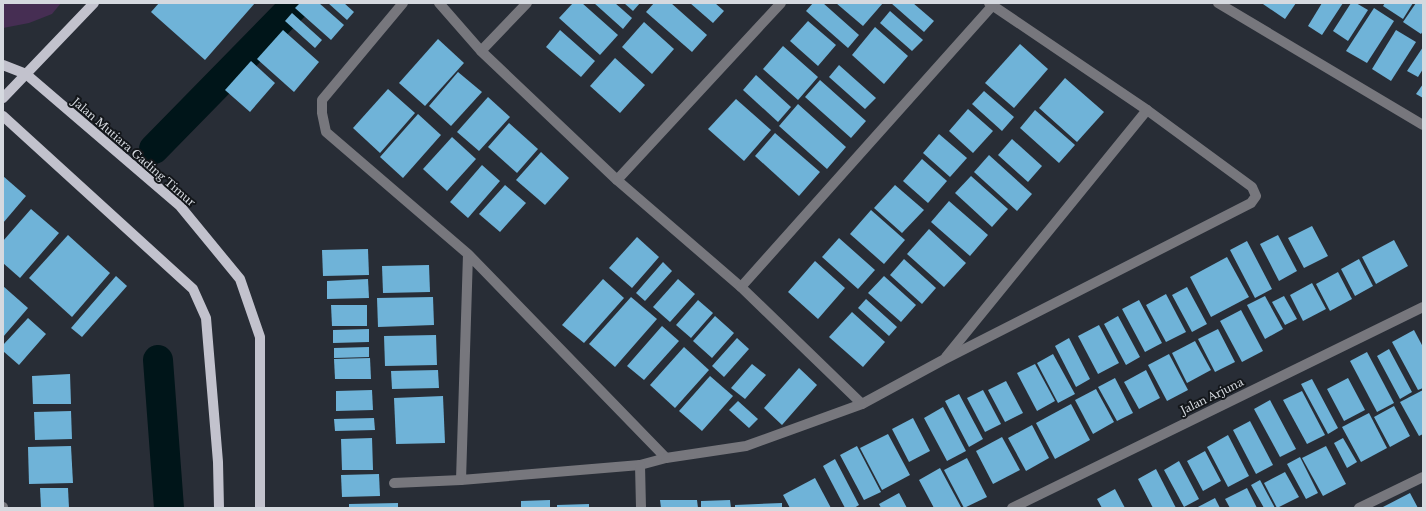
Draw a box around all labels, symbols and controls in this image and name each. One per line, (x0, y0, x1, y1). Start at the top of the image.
street label: Jalan Mutiara Gading Timur (68, 93, 199, 210)
street label: Jalan Arjuna (1177, 374, 1247, 418)

